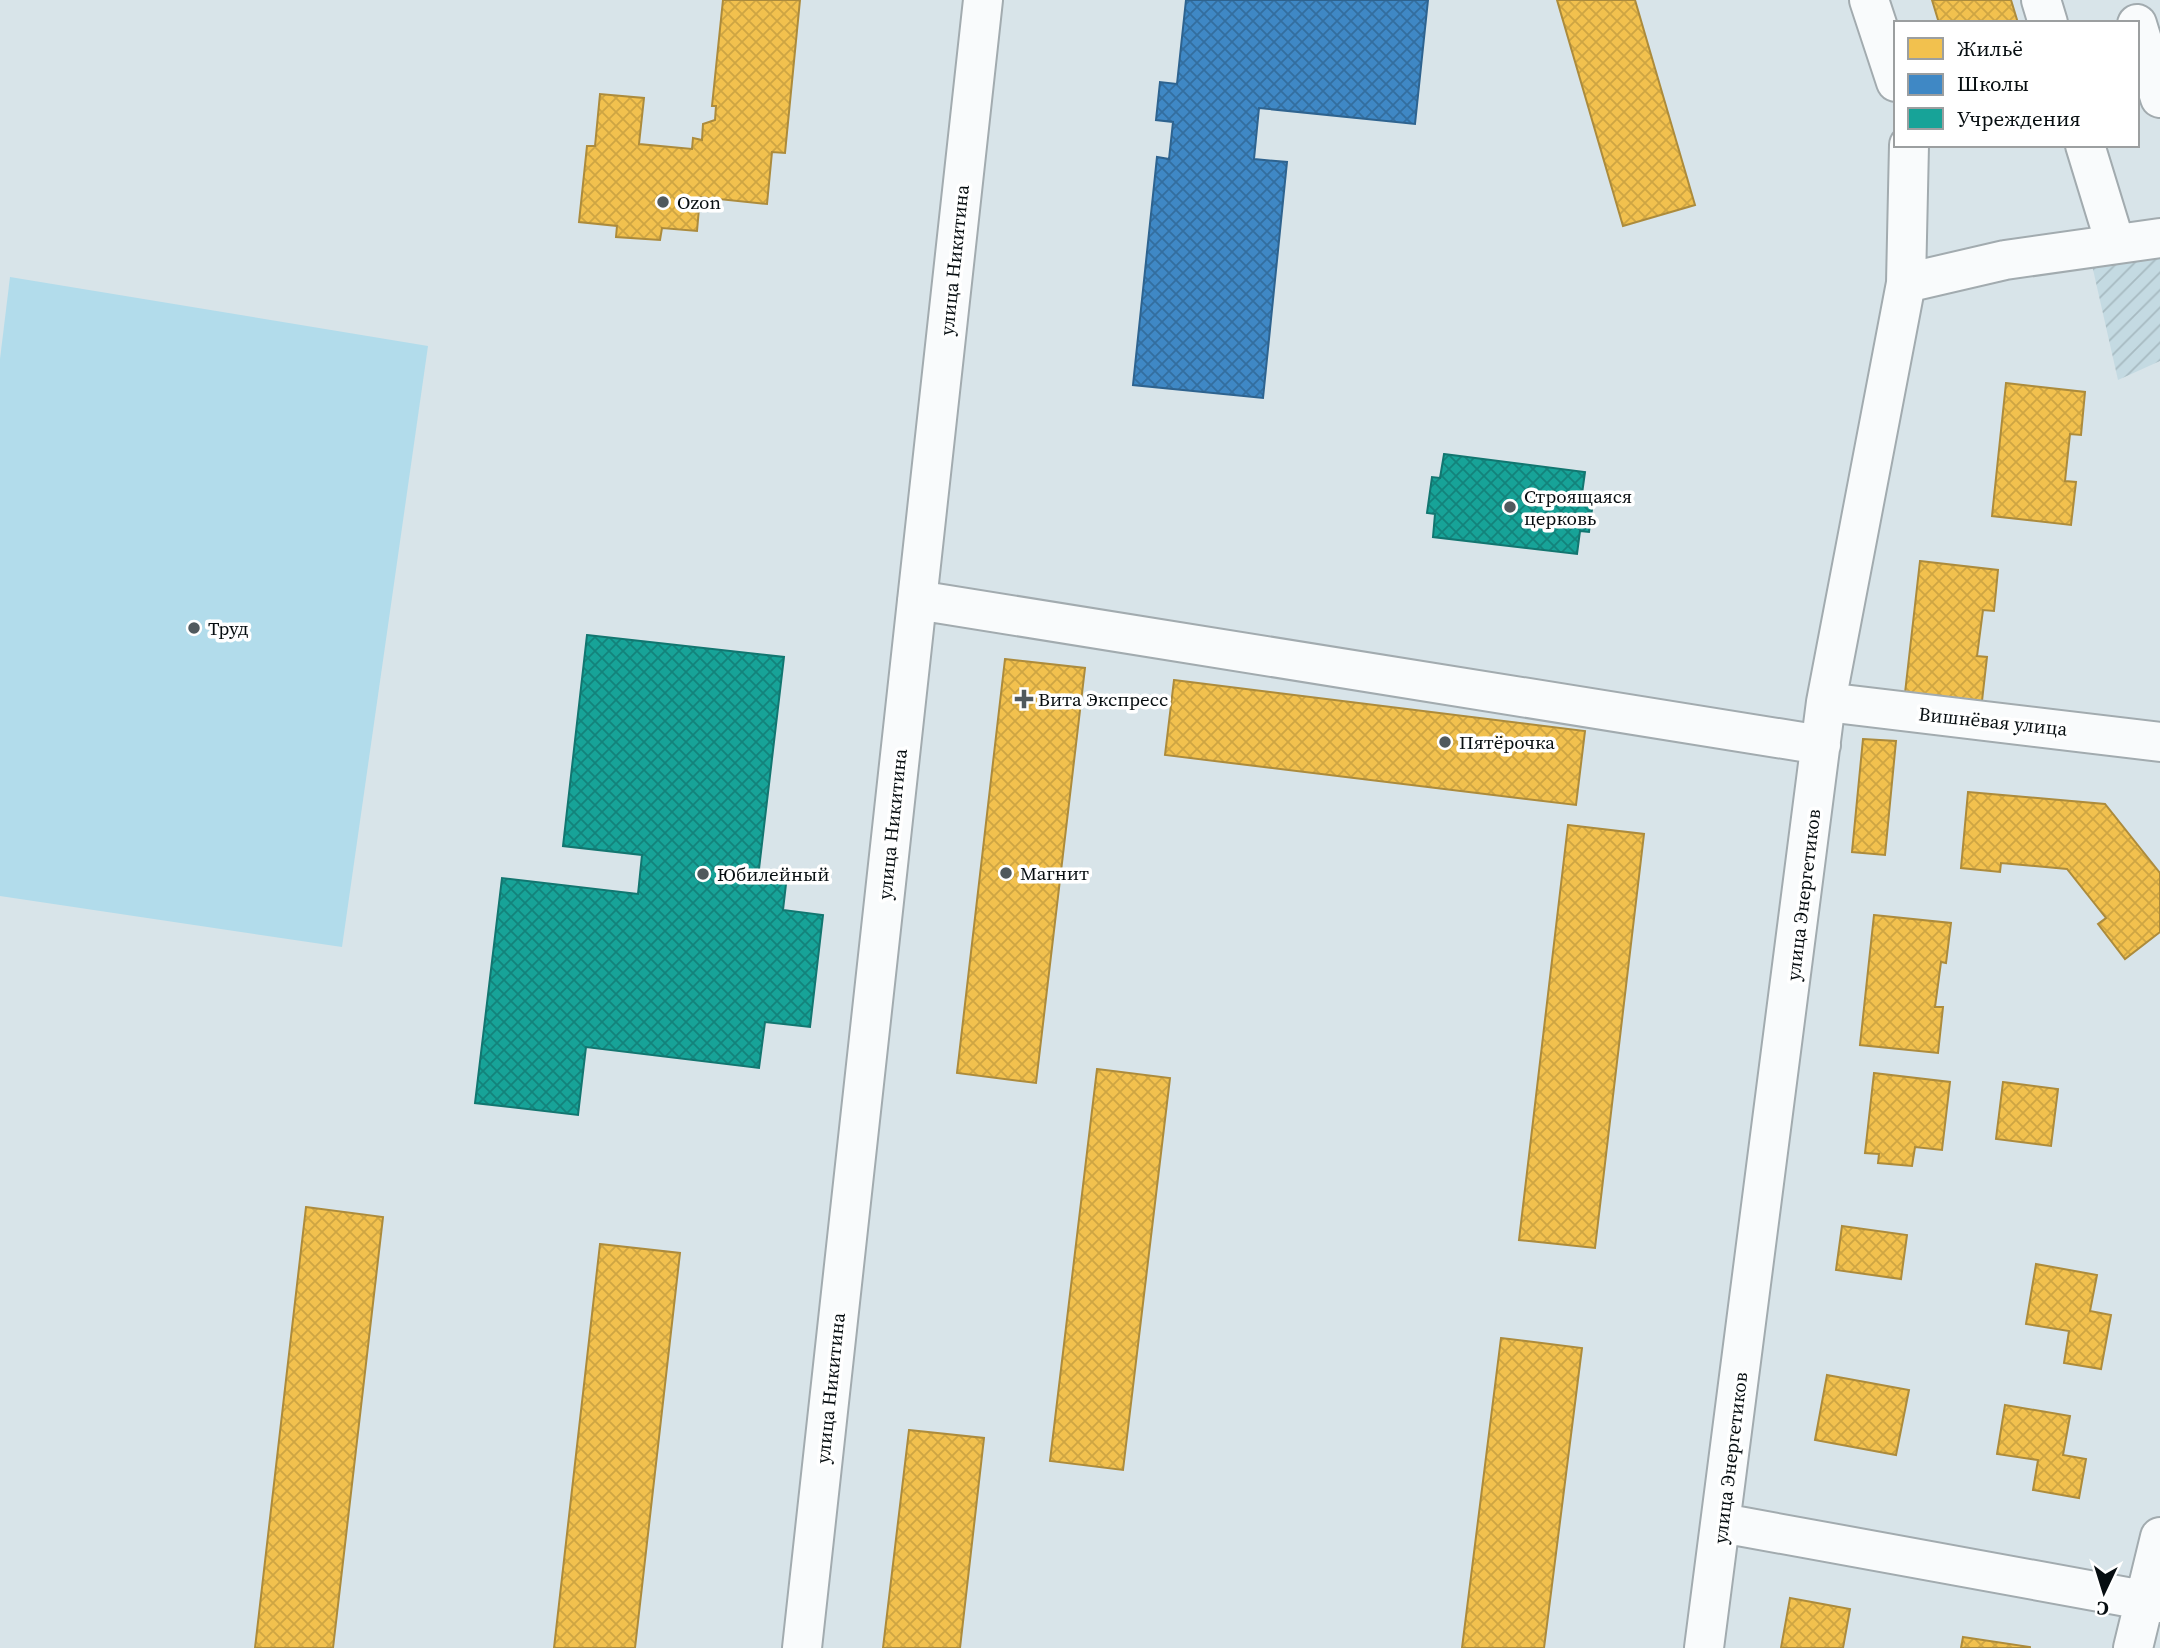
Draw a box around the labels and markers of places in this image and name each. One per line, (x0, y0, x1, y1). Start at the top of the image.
place label: Ozon (677, 189, 721, 215)
marker: Ozon (655, 194, 671, 210)
place label: Строящаяся церковь (1524, 483, 1632, 531)
marker: Строящаяся церковь (1502, 499, 1518, 515)
place label: Труд (208, 615, 249, 641)
marker: Труд (186, 620, 202, 636)
place label: Вита Экспресс (1038, 686, 1168, 712)
marker: Вита Экспресс (1016, 691, 1032, 707)
place label: Пятёрочка (1459, 729, 1555, 755)
marker: Пятёрочка (1437, 734, 1453, 750)
place label: Магнит (1020, 860, 1089, 886)
place label: Юбилейный (717, 861, 830, 887)
marker: Магнит (998, 865, 1014, 881)
marker: Юбилейный (695, 866, 711, 882)

